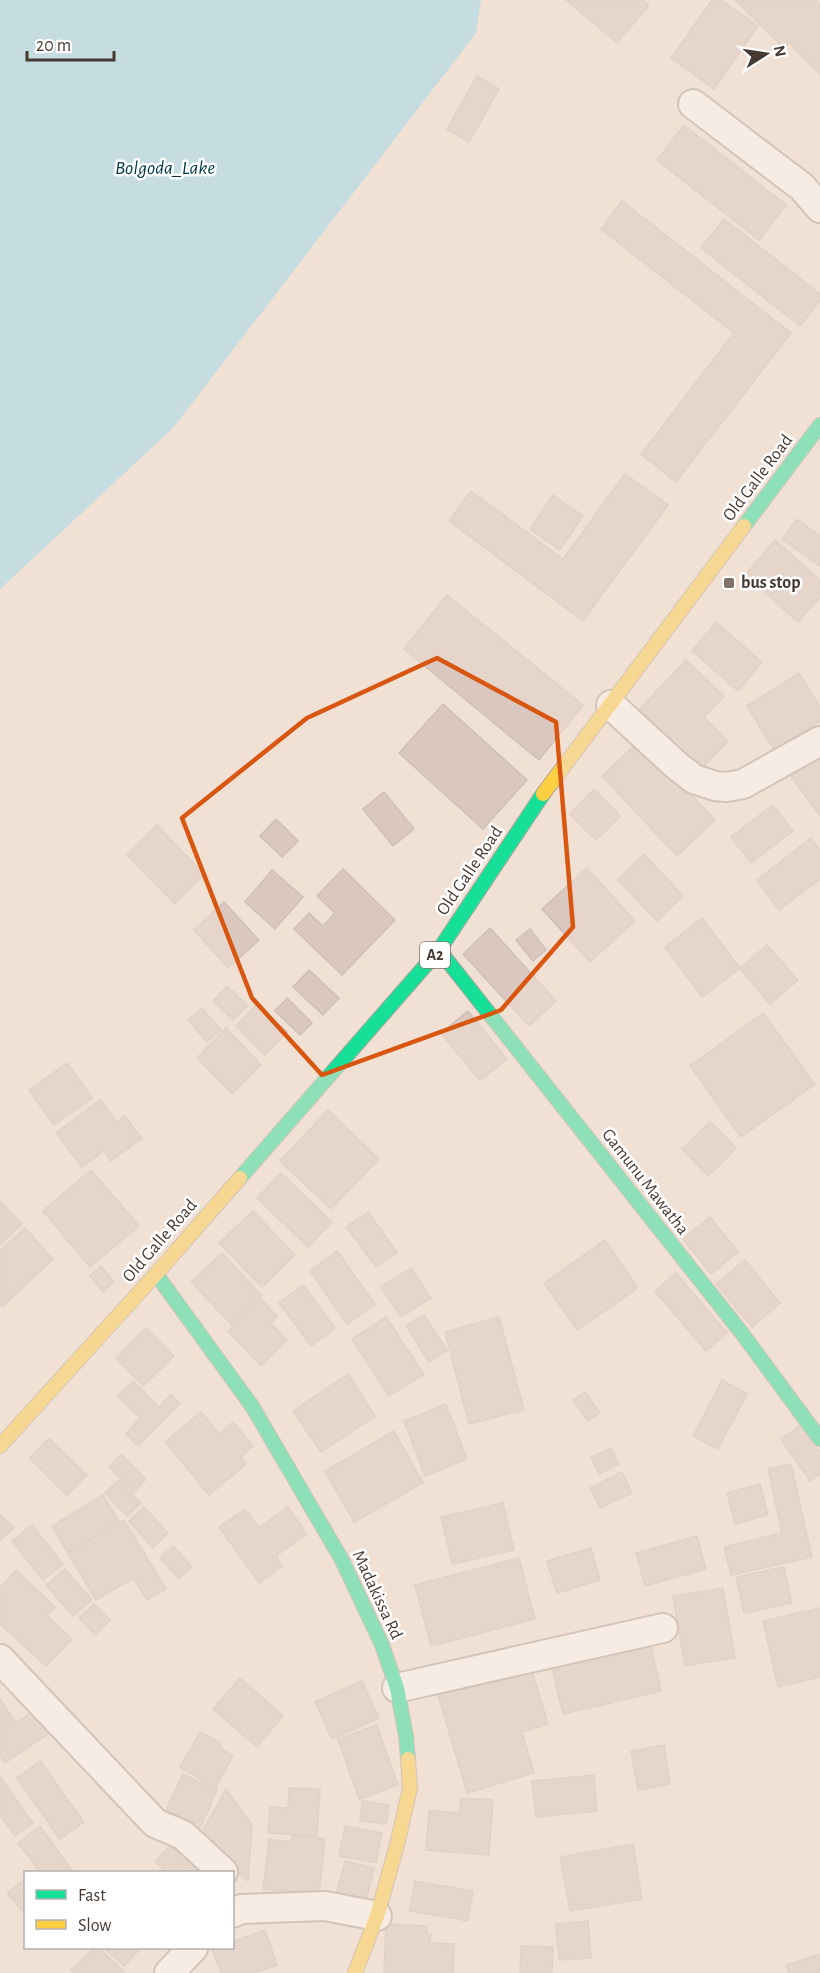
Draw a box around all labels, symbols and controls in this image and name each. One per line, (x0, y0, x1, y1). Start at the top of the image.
scale bar (27, 24, 114, 62)
north arrow (736, 24, 796, 84)
text: 20 m (36, 37, 71, 55)
text: N (771, 44, 789, 58)
water label: Bolgoda_Lake (115, 158, 215, 178)
street label: Old Galle Road (720, 431, 796, 525)
place label: bus stop (741, 574, 801, 592)
marker: bus stop (722, 576, 736, 590)
street label: Old Galle Road (434, 823, 506, 919)
road number: A2 (420, 942, 450, 968)
street label: Gamunu Mawatha (598, 1126, 692, 1238)
street label: Old Galle Road (119, 1196, 201, 1286)
street label: Madakissa Rd (349, 1548, 405, 1642)
legend (24, 1871, 234, 1949)
text: Fast (78, 1887, 106, 1905)
text: Slow (78, 1917, 111, 1935)

